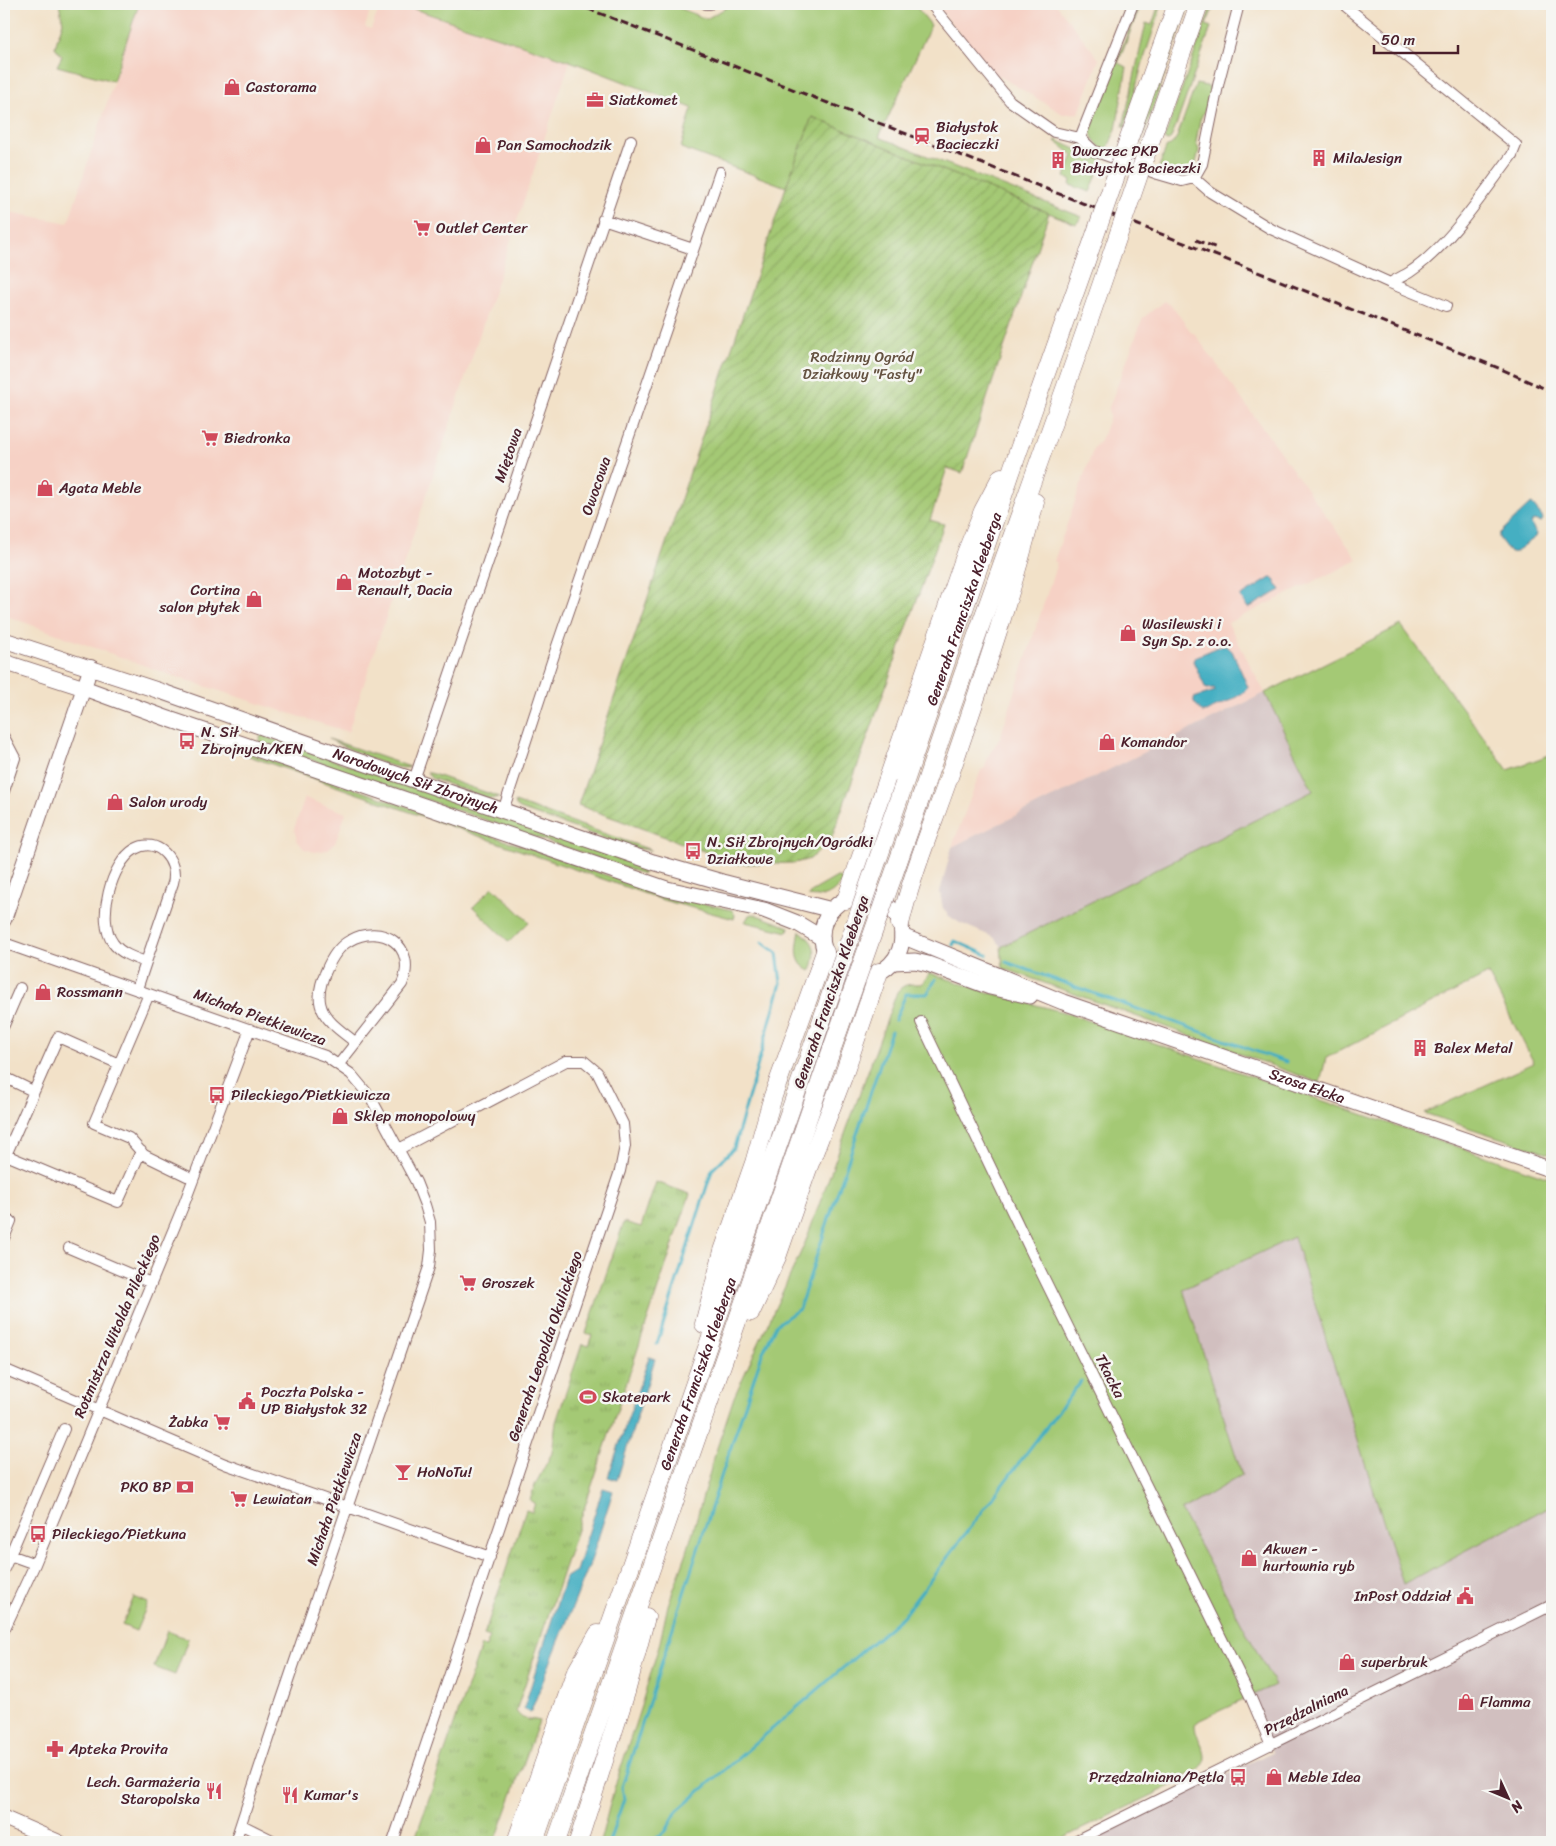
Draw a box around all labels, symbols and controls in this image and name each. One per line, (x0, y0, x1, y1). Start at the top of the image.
scale bar (1374, 22, 1457, 54)
text: 50 m (1381, 27, 1416, 53)
place label: Castorama (246, 74, 317, 100)
shop icon: Castorama (222, 77, 242, 97)
place label: Siatkomet (609, 87, 678, 113)
office icon: Siatkomet (585, 90, 605, 110)
place label: Białystok Bacieczki (936, 114, 999, 157)
station icon: Białystok Bacieczki (912, 126, 932, 146)
place label: Pan Samochodzik (497, 132, 613, 158)
shop icon: Pan Samochodzik (473, 135, 493, 155)
place label: Dworzec PKP Białystok Bacieczki (1072, 138, 1201, 181)
place label: MilaJesign (1333, 145, 1402, 171)
building icon: MilaJesign (1309, 148, 1329, 168)
building icon: Dworzec PKP Białystok Bacieczki (1048, 150, 1068, 170)
place label: Outlet Center (436, 215, 528, 241)
supermarket icon: Outlet Center (412, 218, 432, 238)
park label: Rodzinny Ogród Działkowy "Fasty" (803, 344, 922, 387)
street label: Miętowa (487, 424, 530, 486)
place label: Biedronka (224, 425, 291, 451)
supermarket icon: Biedronka (200, 428, 220, 448)
street label: Owocowa (574, 453, 618, 519)
place label: Agata Meble (58, 475, 142, 501)
shop icon: Agata Meble (35, 478, 55, 498)
street label: Generała Franciszka Kleeberga (919, 508, 1009, 709)
place label: Motozbyt - Renault, Dacia (358, 560, 453, 603)
shop icon: Motozbyt - Renault, Dacia (334, 572, 354, 592)
place label: Cortina salon płytek (158, 577, 241, 620)
shop icon: Cortina salon płytek (244, 589, 264, 609)
place label: Wasilewski i Syn Sp. z o.o. (1142, 611, 1232, 654)
shop icon: Wasilewski i Syn Sp. z o.o. (1118, 623, 1138, 643)
place label: N. Sił Zbrojnych/KEN (201, 719, 303, 762)
place label: Komandor (1121, 729, 1187, 755)
bus stop icon: N. Sił Zbrojnych/KEN (177, 731, 197, 751)
shop icon: Komandor (1097, 732, 1117, 752)
street label: Narodowych Sił Zbrojnych (329, 740, 502, 821)
place label: Salon urody (129, 789, 208, 815)
shop icon: Salon urody (105, 792, 125, 812)
place label: N. Sił Zbrojnych/Ogródki Działkowe (707, 829, 874, 872)
bus stop icon: N. Sił Zbrojnych/Ogródki Działkowe (683, 841, 703, 861)
street label: Generała Franciszka Kleeberga (786, 892, 876, 1092)
place label: Rossmann (57, 979, 123, 1005)
street label: Michała Pietkiewicza (190, 981, 330, 1053)
shop icon: Rossmann (33, 982, 53, 1002)
place label: Balex Metal (1434, 1035, 1513, 1061)
building icon: Balex Metal (1410, 1038, 1430, 1058)
street label: Szosa Ełcka (1266, 1061, 1349, 1111)
place label: Pileckiego/Pietkiewicza (231, 1082, 391, 1108)
bus stop icon: Pileckiego/Pietkiewicza (207, 1085, 227, 1105)
place label: Sklep monopolowy (354, 1103, 476, 1129)
shop icon: Sklep monopolowy (330, 1106, 350, 1126)
street label: Rotmistrza Witolda Pileckiego (66, 1230, 168, 1422)
street label: Generała Leopolda Okulickiego (500, 1247, 590, 1445)
place label: Groszek (482, 1270, 536, 1296)
supermarket icon: Groszek (458, 1273, 478, 1293)
street label: Generała Franciszka Kleeberga (652, 1273, 744, 1474)
street label: Tkacka (1088, 1349, 1132, 1403)
place label: Poczta Polska - UP Białystok 32 (261, 1379, 367, 1422)
place label: Skatepark (602, 1384, 671, 1410)
sports icon: Skatepark (578, 1387, 598, 1407)
public building icon: Poczta Polska - UP Białystok 32 (237, 1391, 257, 1411)
place label: Żabka (169, 1409, 208, 1435)
supermarket icon: Żabka (212, 1412, 232, 1432)
street label: Michała Pietkiewicza (299, 1428, 369, 1569)
place label: HoNoTu! (417, 1459, 473, 1485)
bar icon: HoNoTu! (393, 1462, 413, 1482)
place label: PKO BP (120, 1474, 171, 1500)
bank icon: PKO BP (175, 1477, 195, 1497)
place label: Lewiatan (253, 1486, 312, 1512)
supermarket icon: Lewiatan (229, 1489, 249, 1509)
place label: Pileckiego/Pietkuna (52, 1521, 187, 1547)
bus stop icon: Pileckiego/Pietkuna (28, 1524, 48, 1544)
place label: Akwen - hurtownia ryb (1262, 1536, 1355, 1579)
shop icon: Akwen - hurtownia ryb (1239, 1548, 1259, 1568)
place label: InPost Oddział (1353, 1583, 1452, 1609)
public building icon: InPost Oddział (1455, 1586, 1475, 1606)
place label: superbruk (1360, 1649, 1428, 1675)
shop icon: superbruk (1337, 1652, 1357, 1672)
street label: Przędzalniana (1259, 1677, 1353, 1743)
place label: Flamma (1480, 1689, 1531, 1715)
shop icon: Flamma (1456, 1692, 1476, 1712)
place label: Apteka Provita (68, 1736, 168, 1762)
pharmacy icon: Apteka Provita (45, 1739, 65, 1759)
place label: Przędzalniana/Pętla (1089, 1764, 1224, 1790)
place label: Meble Idea (1288, 1764, 1361, 1790)
bus stop icon: Przędzalniana/Pętla (1228, 1767, 1248, 1787)
shop icon: Meble Idea (1264, 1767, 1284, 1787)
place label: Lech. Garmażeria Staropolska (87, 1769, 200, 1812)
north arrow (1484, 1774, 1534, 1824)
restaurant icon: Lech. Garmażeria Staropolska (204, 1781, 224, 1801)
place label: Kumar's (304, 1782, 359, 1808)
restaurant icon: Kumar's (280, 1785, 300, 1805)
text: N (1504, 1794, 1530, 1819)

